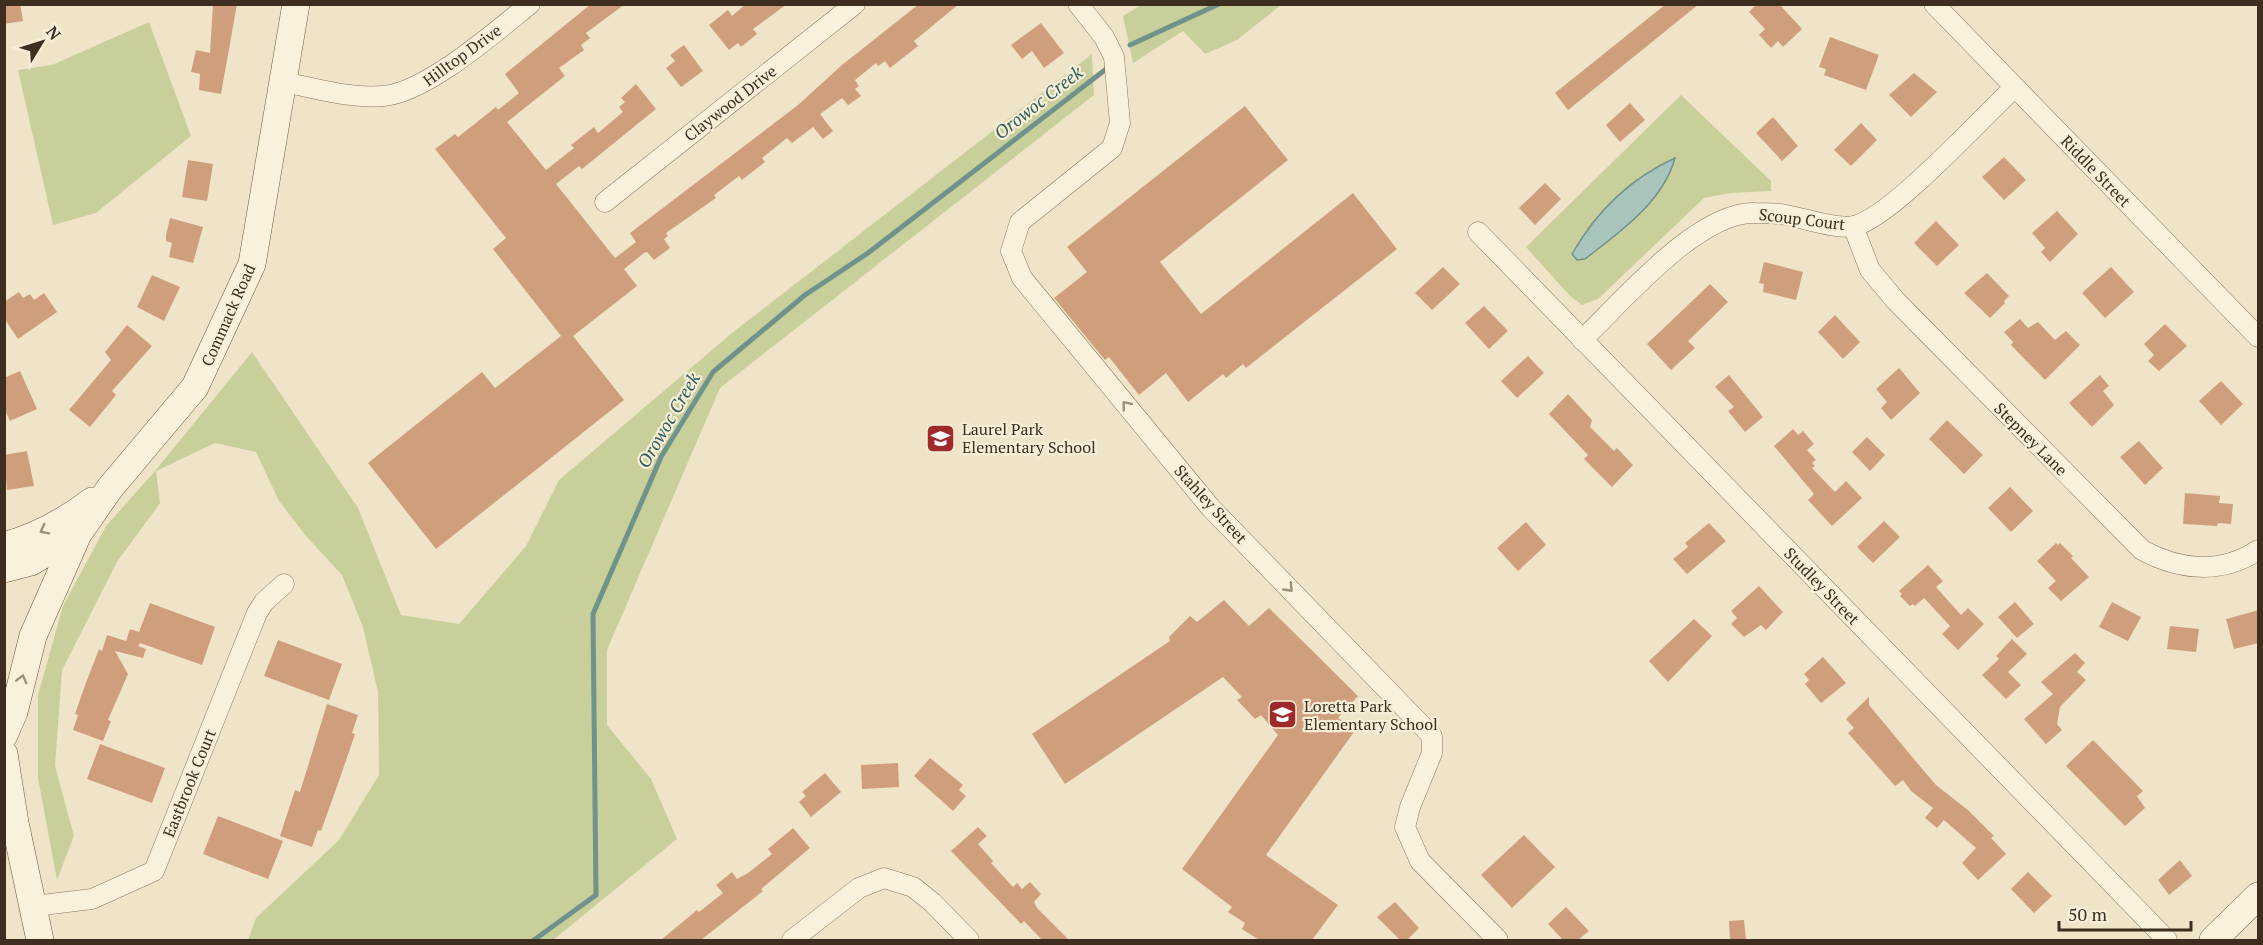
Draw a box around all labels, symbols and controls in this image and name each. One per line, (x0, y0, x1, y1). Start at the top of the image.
north arrow (12, 12, 72, 72)
street label: Hilltop Drive (418, 19, 506, 91)
text: N (41, 21, 66, 44)
street label: Claywood Drive (679, 60, 781, 146)
water label: Orowoc Creek (989, 60, 1087, 144)
street label: Riddle Street (2056, 130, 2136, 212)
street label: Scoup Court (1758, 203, 1846, 235)
street label: Commack Road (196, 260, 260, 370)
water label: Orowoc Creek (631, 368, 705, 472)
street label: Stepney Lane (1990, 398, 2072, 480)
one-way arrow (1123, 401, 1134, 412)
place label: Laurel Park Elementary School (962, 418, 1096, 458)
school or university icon: Laurel Park Elementary School (925, 422, 957, 454)
street label: Stahley Street (1170, 460, 1252, 548)
one-way arrow (39, 523, 50, 535)
street label: Studley Street (1779, 542, 1865, 630)
one-way arrow (1282, 581, 1293, 591)
one-way arrow (15, 674, 28, 684)
place label: Loretta Park Elementary School (1304, 695, 1438, 735)
school or university icon: Loretta Park Elementary School (1267, 699, 1299, 731)
street label: Eastbrook Court (157, 726, 221, 840)
scale bar (2059, 894, 2191, 932)
text: 50 m (2068, 902, 2108, 926)

